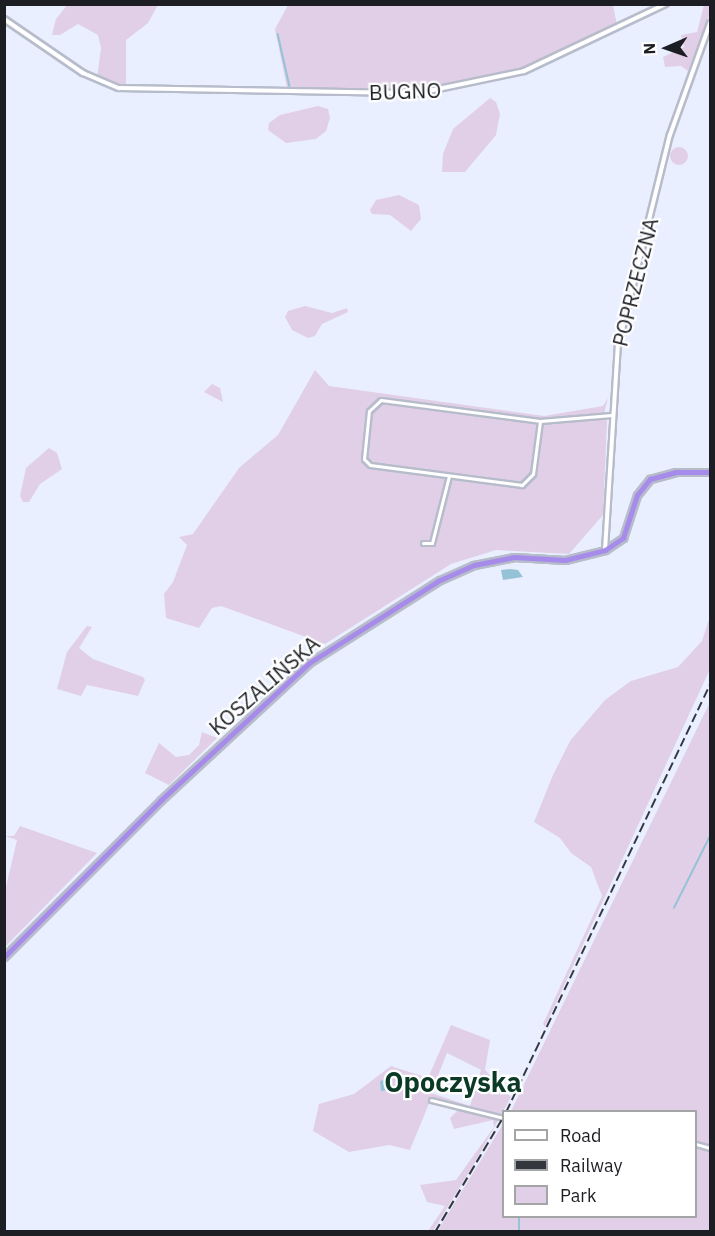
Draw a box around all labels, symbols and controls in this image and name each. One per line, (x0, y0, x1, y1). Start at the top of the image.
north arrow (637, 18, 697, 78)
text: N (639, 42, 659, 55)
street label: BUGNO (368, 77, 442, 105)
street label: POPRZECZNA (607, 215, 663, 349)
street label: KOSZALIŃSKA (204, 630, 324, 740)
district label: Opoczyska (384, 1066, 522, 1098)
legend (502, 1110, 697, 1218)
text: Road (560, 1124, 601, 1147)
text: Railway (560, 1154, 622, 1177)
text: Park (560, 1184, 596, 1207)

